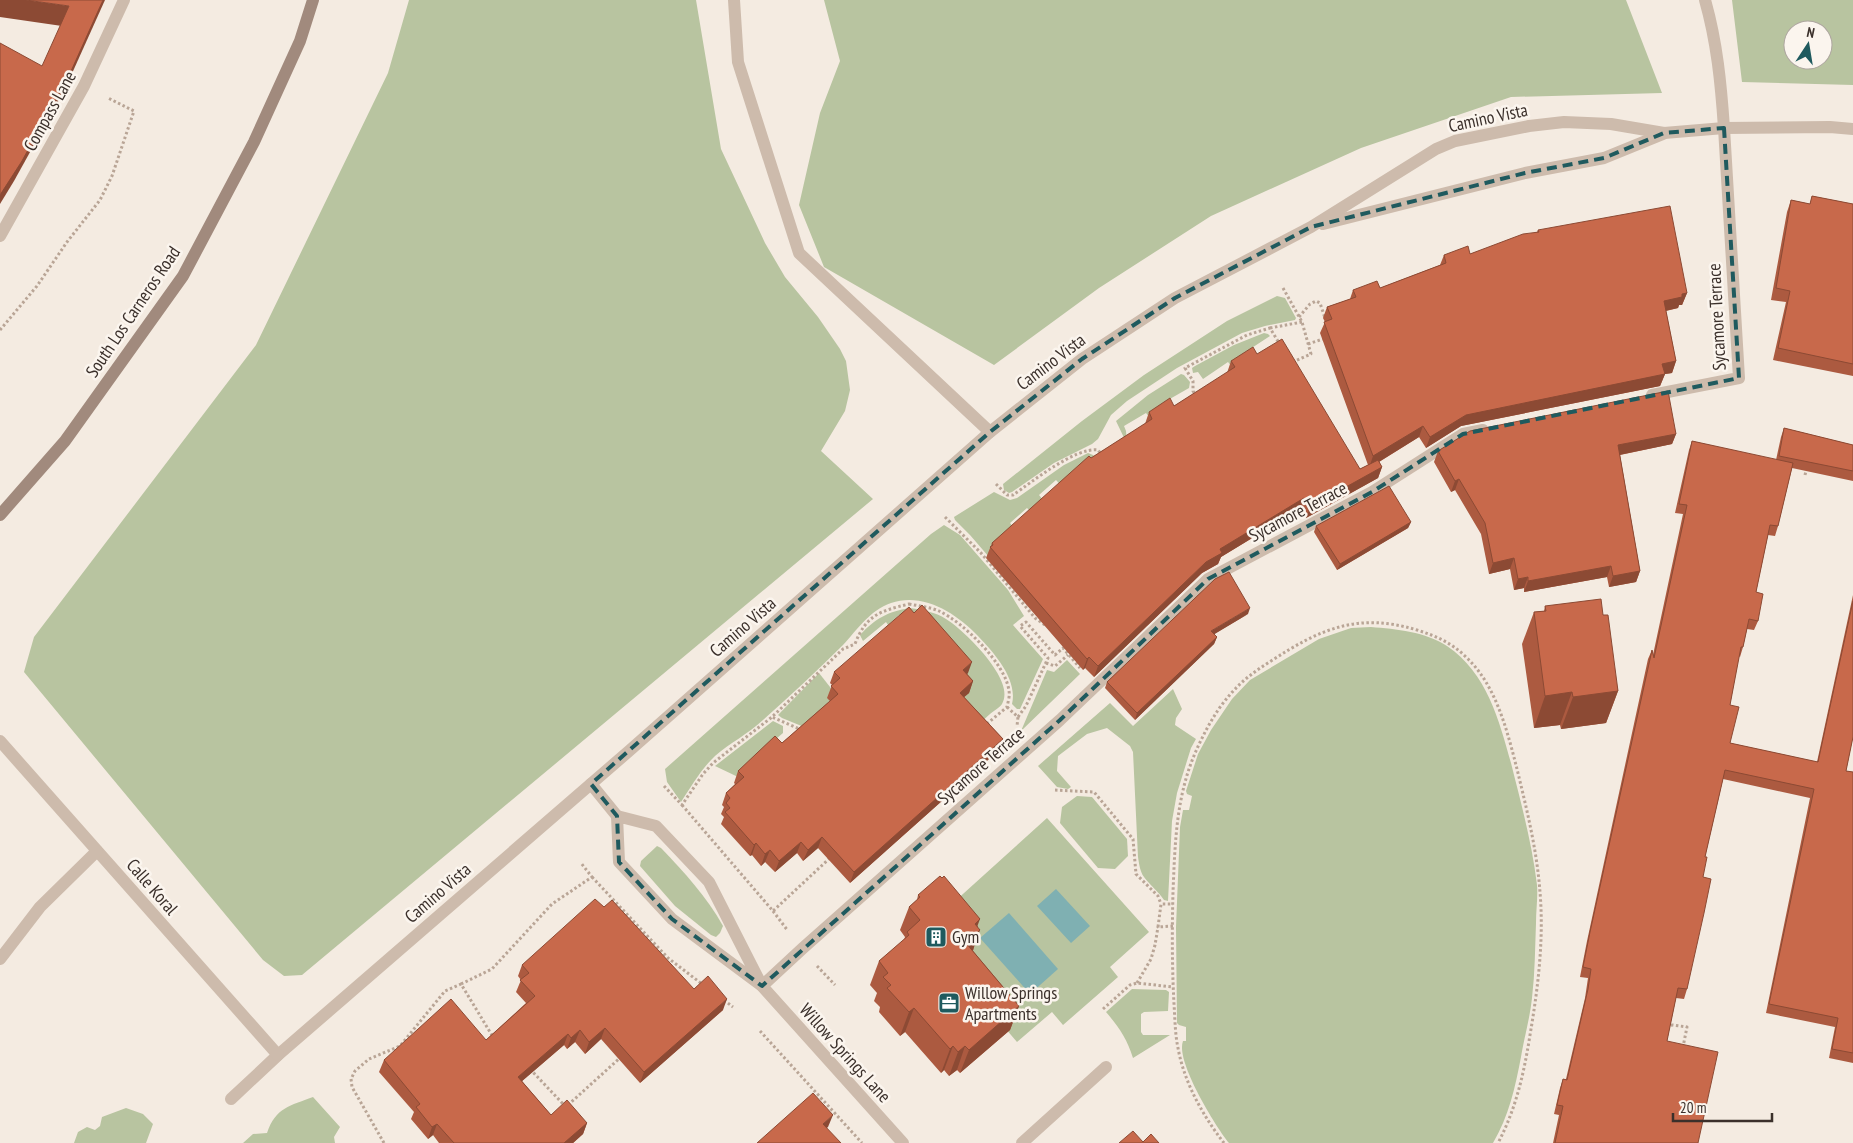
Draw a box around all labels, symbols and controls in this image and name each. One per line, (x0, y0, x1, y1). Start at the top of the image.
north arrow (1783, 20, 1833, 70)
text: N (1805, 23, 1816, 42)
street label: Compass Lane (18, 67, 81, 155)
street label: Camino Vista (1446, 98, 1530, 137)
street label: South Los Carneros Road (80, 242, 185, 382)
street label: Sycamore Terrace (1702, 263, 1731, 371)
street label: Camino Vista (1012, 328, 1090, 395)
street label: Sycamore Terrace (1245, 476, 1351, 547)
street label: Camino Vista (705, 592, 781, 662)
street label: Sycamore Terrace (933, 722, 1029, 810)
street label: Calle Koral (122, 854, 184, 920)
street label: Camino Vista (400, 858, 476, 928)
building icon: Gym (924, 925, 948, 949)
place label: Gym (952, 925, 979, 948)
place label: Willow Springs Apartments (965, 981, 1057, 1025)
office icon: Willow Springs Apartments (937, 991, 961, 1015)
street label: Willow Springs Lane (795, 998, 896, 1107)
scale bar (1673, 1090, 1772, 1122)
text: 20 m (1680, 1098, 1706, 1117)

